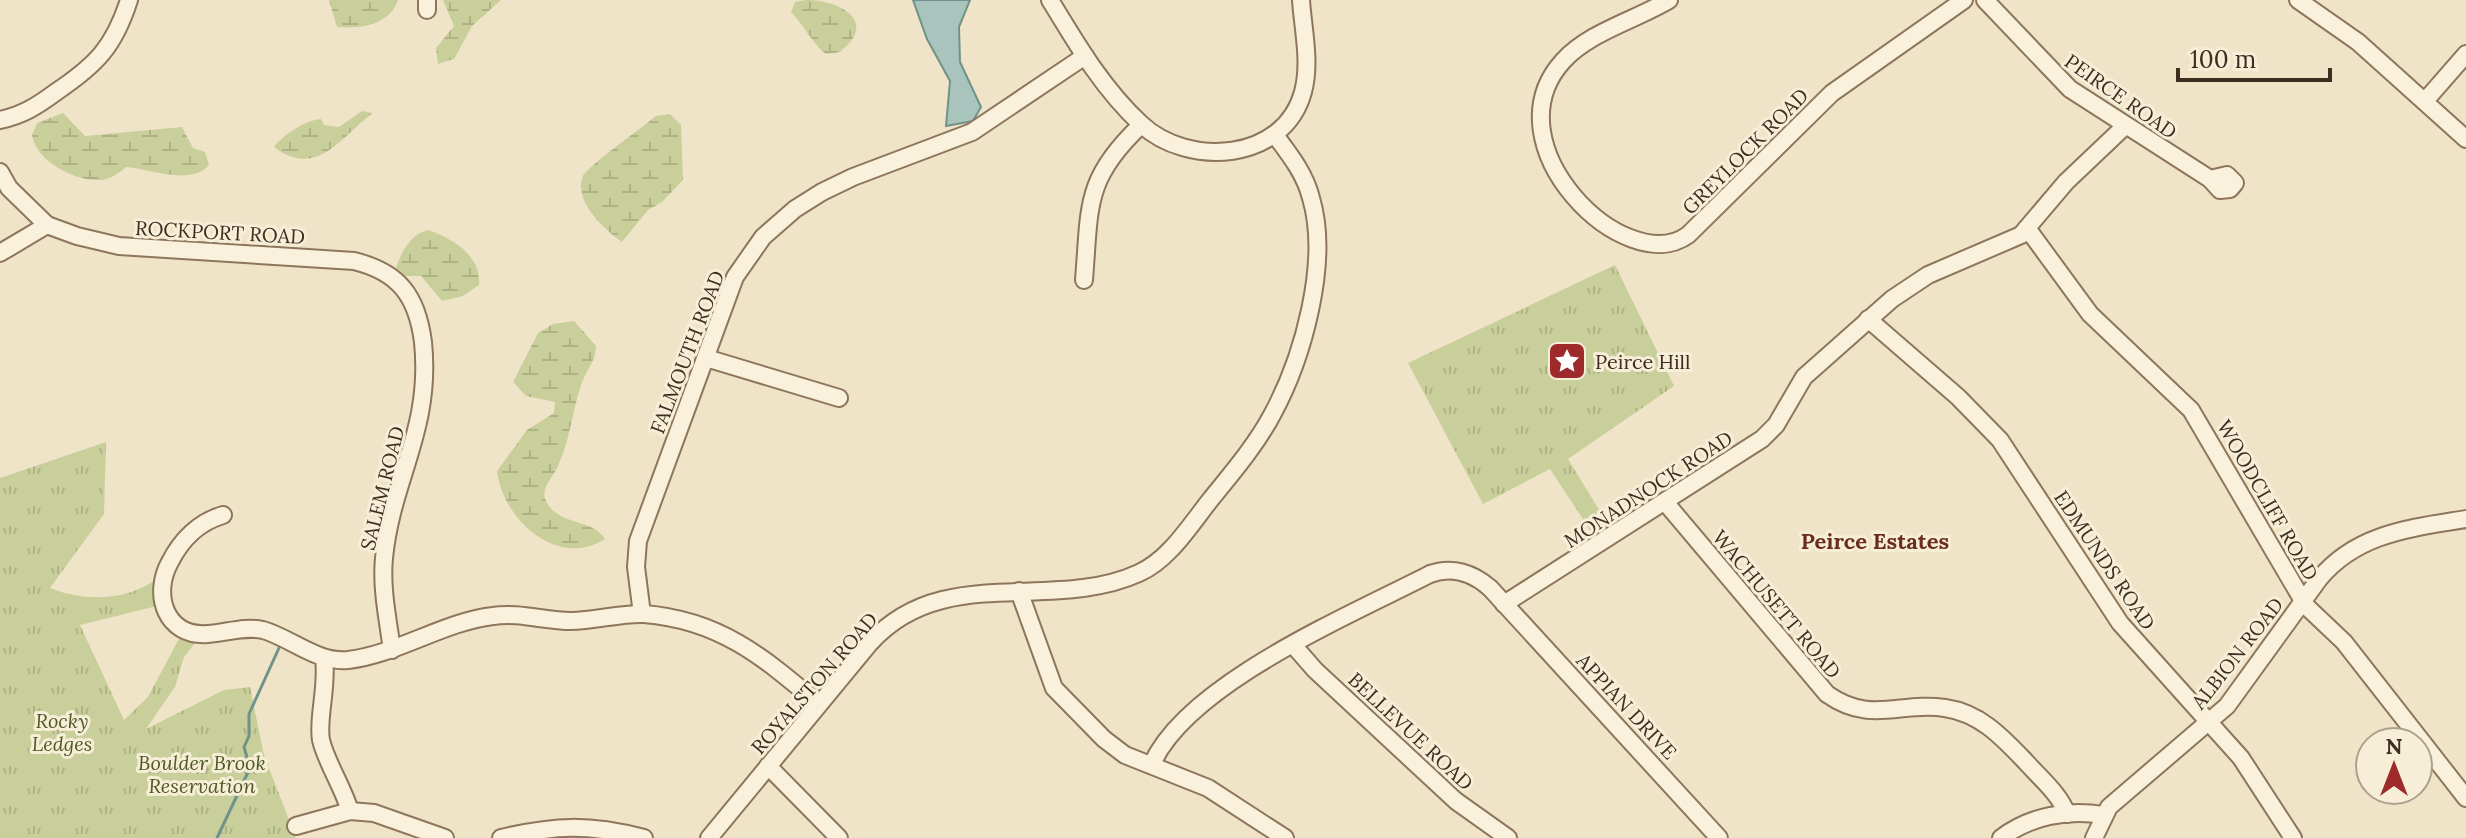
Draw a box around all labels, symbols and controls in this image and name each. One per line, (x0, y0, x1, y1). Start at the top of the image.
scale bar (2178, 32, 2330, 82)
text: 100 m (2190, 44, 2256, 75)
street label: PEIRCE ROAD (2060, 48, 2182, 144)
street label: GREYLOCK ROAD (1677, 83, 1813, 219)
street label: ROCKPORT ROAD (134, 215, 306, 249)
street label: FALMOUTH ROAD (644, 267, 730, 437)
place icon: Peirce Hill (1546, 340, 1588, 382)
place label: Peirce Hill (1595, 349, 1691, 374)
street label: WOODCLIFF ROAD (2212, 415, 2324, 585)
street label: SALEM ROAD (354, 423, 410, 553)
street label: MONADNOCK ROAD (1559, 425, 1737, 553)
street label: EDMUNDS ROAD (2049, 485, 2161, 635)
street label: WACHUSETT ROAD (1708, 525, 1846, 683)
district label: Peirce Estates (1801, 527, 1949, 555)
street label: ALBION ROAD (2185, 592, 2288, 715)
street label: ROYALSTON ROAD (746, 607, 882, 759)
street label: APPIAN DRIVE (1571, 647, 1682, 764)
street label: BELLEVUE ROAD (1343, 667, 1479, 795)
park label: Rocky Ledges (32, 708, 92, 756)
north arrow (2354, 726, 2434, 806)
text: N (2385, 732, 2403, 760)
park label: Boulder Brook Reservation (138, 750, 266, 798)

